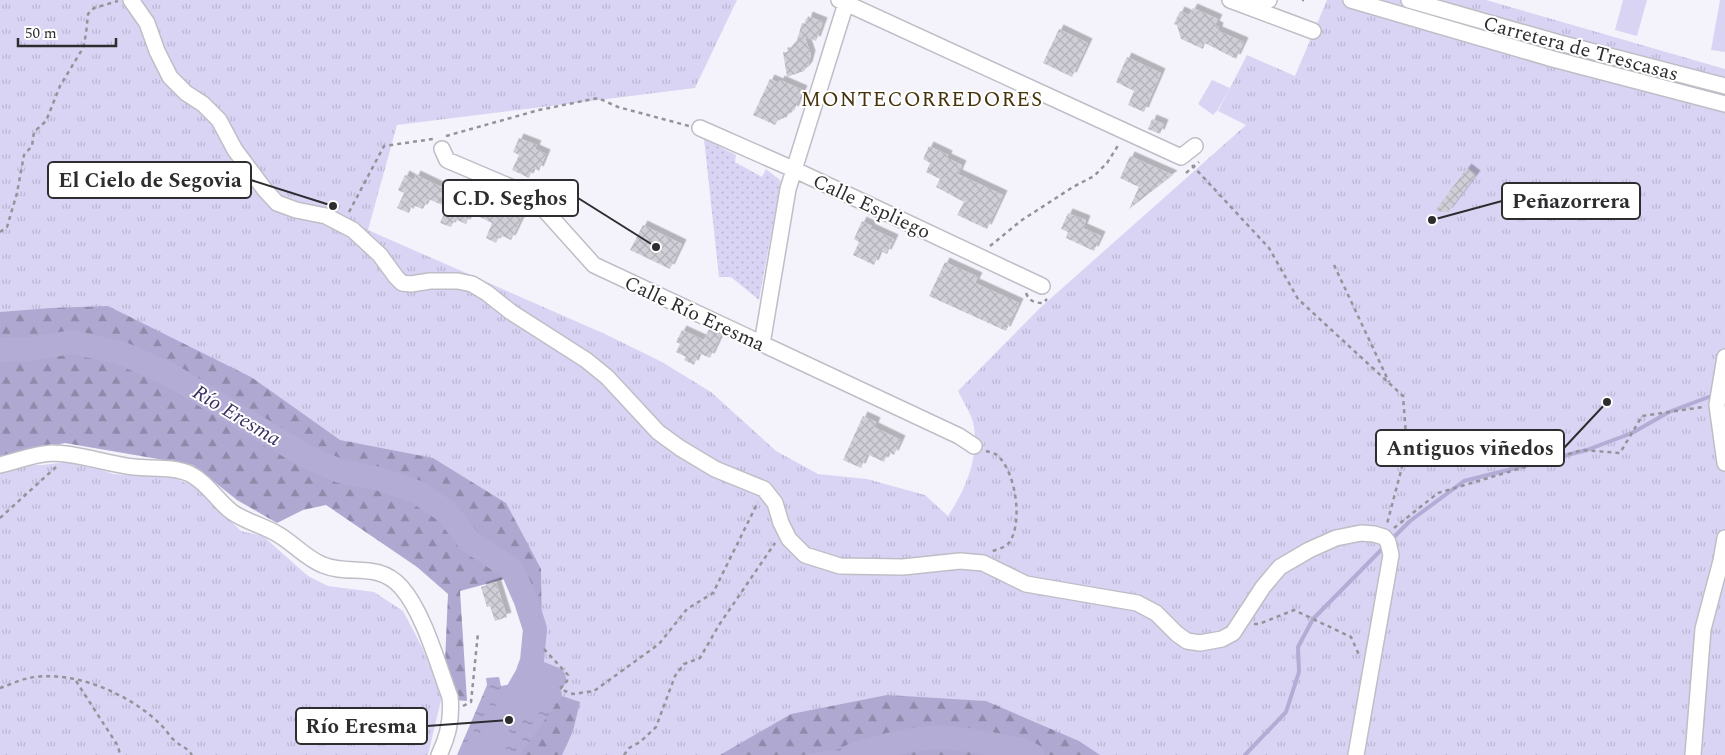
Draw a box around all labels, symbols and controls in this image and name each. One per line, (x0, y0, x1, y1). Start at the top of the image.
street label: Carretera de Trescasas (1480, 8, 1682, 89)
scale bar (18, 15, 115, 47)
text: 50 m (25, 22, 57, 45)
district label: MONTECORREDORES (801, 84, 1043, 116)
callout: El Cielo de Segovia (48, 162, 251, 198)
text: El Cielo de Segovia (58, 165, 242, 197)
street label: Calle Espliego (808, 166, 935, 247)
callout: C.D. Seghos (443, 180, 578, 216)
text: C.D. Seghos (452, 183, 568, 215)
callout: Peñazorrera (1502, 183, 1640, 219)
text: Peñazorrera (1512, 186, 1630, 218)
street label: Calle Río Eresma (619, 268, 770, 360)
water label: Río Eresma (186, 377, 287, 455)
callout: Antiguos viñedos (1376, 430, 1564, 466)
text: Antiguos viñedos (1386, 433, 1554, 465)
callout: Río Eresma (296, 708, 427, 744)
text: Río Eresma (305, 711, 417, 743)

